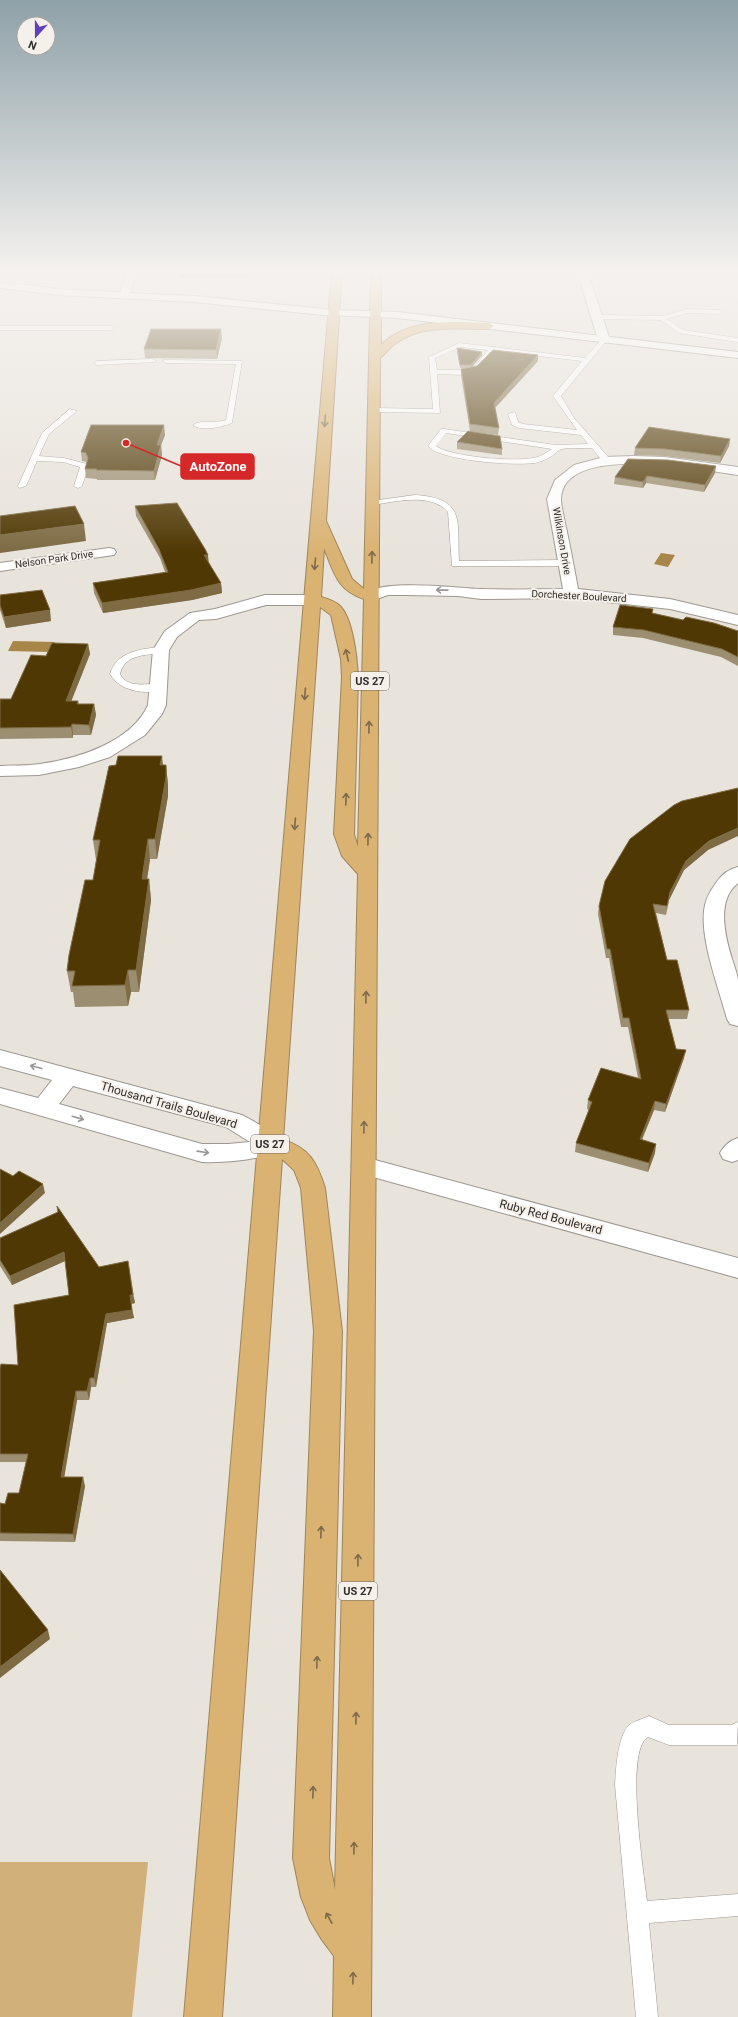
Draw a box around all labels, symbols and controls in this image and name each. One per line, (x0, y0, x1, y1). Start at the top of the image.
north arrow (16, 16, 56, 56)
text: N (26, 37, 39, 52)
one-way arrow (322, 414, 329, 427)
callout: AutoZone (181, 454, 254, 479)
text: AutoZone (190, 459, 246, 474)
street label: Wilkinson Drive (551, 507, 573, 575)
street label: Nelson Park Drive (14, 548, 94, 570)
one-way arrow (368, 551, 375, 564)
one-way arrow (311, 557, 319, 570)
one-way arrow (436, 586, 449, 594)
street label: Dorchester Boulevard (531, 588, 627, 604)
one-way arrow (343, 649, 351, 662)
road number: US 27 (351, 672, 389, 690)
one-way arrow (301, 687, 308, 700)
one-way arrow (365, 721, 373, 734)
one-way arrow (342, 793, 349, 806)
one-way arrow (291, 817, 298, 830)
one-way arrow (364, 833, 372, 846)
one-way arrow (362, 991, 370, 1004)
one-way arrow (30, 1063, 43, 1070)
street label: Thousand Trails Boulevard (99, 1079, 239, 1131)
one-way arrow (71, 1115, 84, 1122)
one-way arrow (360, 1121, 368, 1134)
road number: US 27 (251, 1135, 289, 1153)
one-way arrow (196, 1149, 209, 1157)
street label: Ruby Red Boulevard (498, 1197, 604, 1237)
one-way arrow (317, 1526, 325, 1539)
one-way arrow (354, 1554, 362, 1567)
road number: US 27 (339, 1582, 377, 1600)
one-way arrow (313, 1656, 321, 1669)
one-way arrow (352, 1712, 360, 1725)
one-way arrow (309, 1786, 317, 1799)
one-way arrow (350, 1842, 358, 1855)
one-way arrow (324, 1912, 332, 1924)
one-way arrow (349, 1972, 357, 1985)

